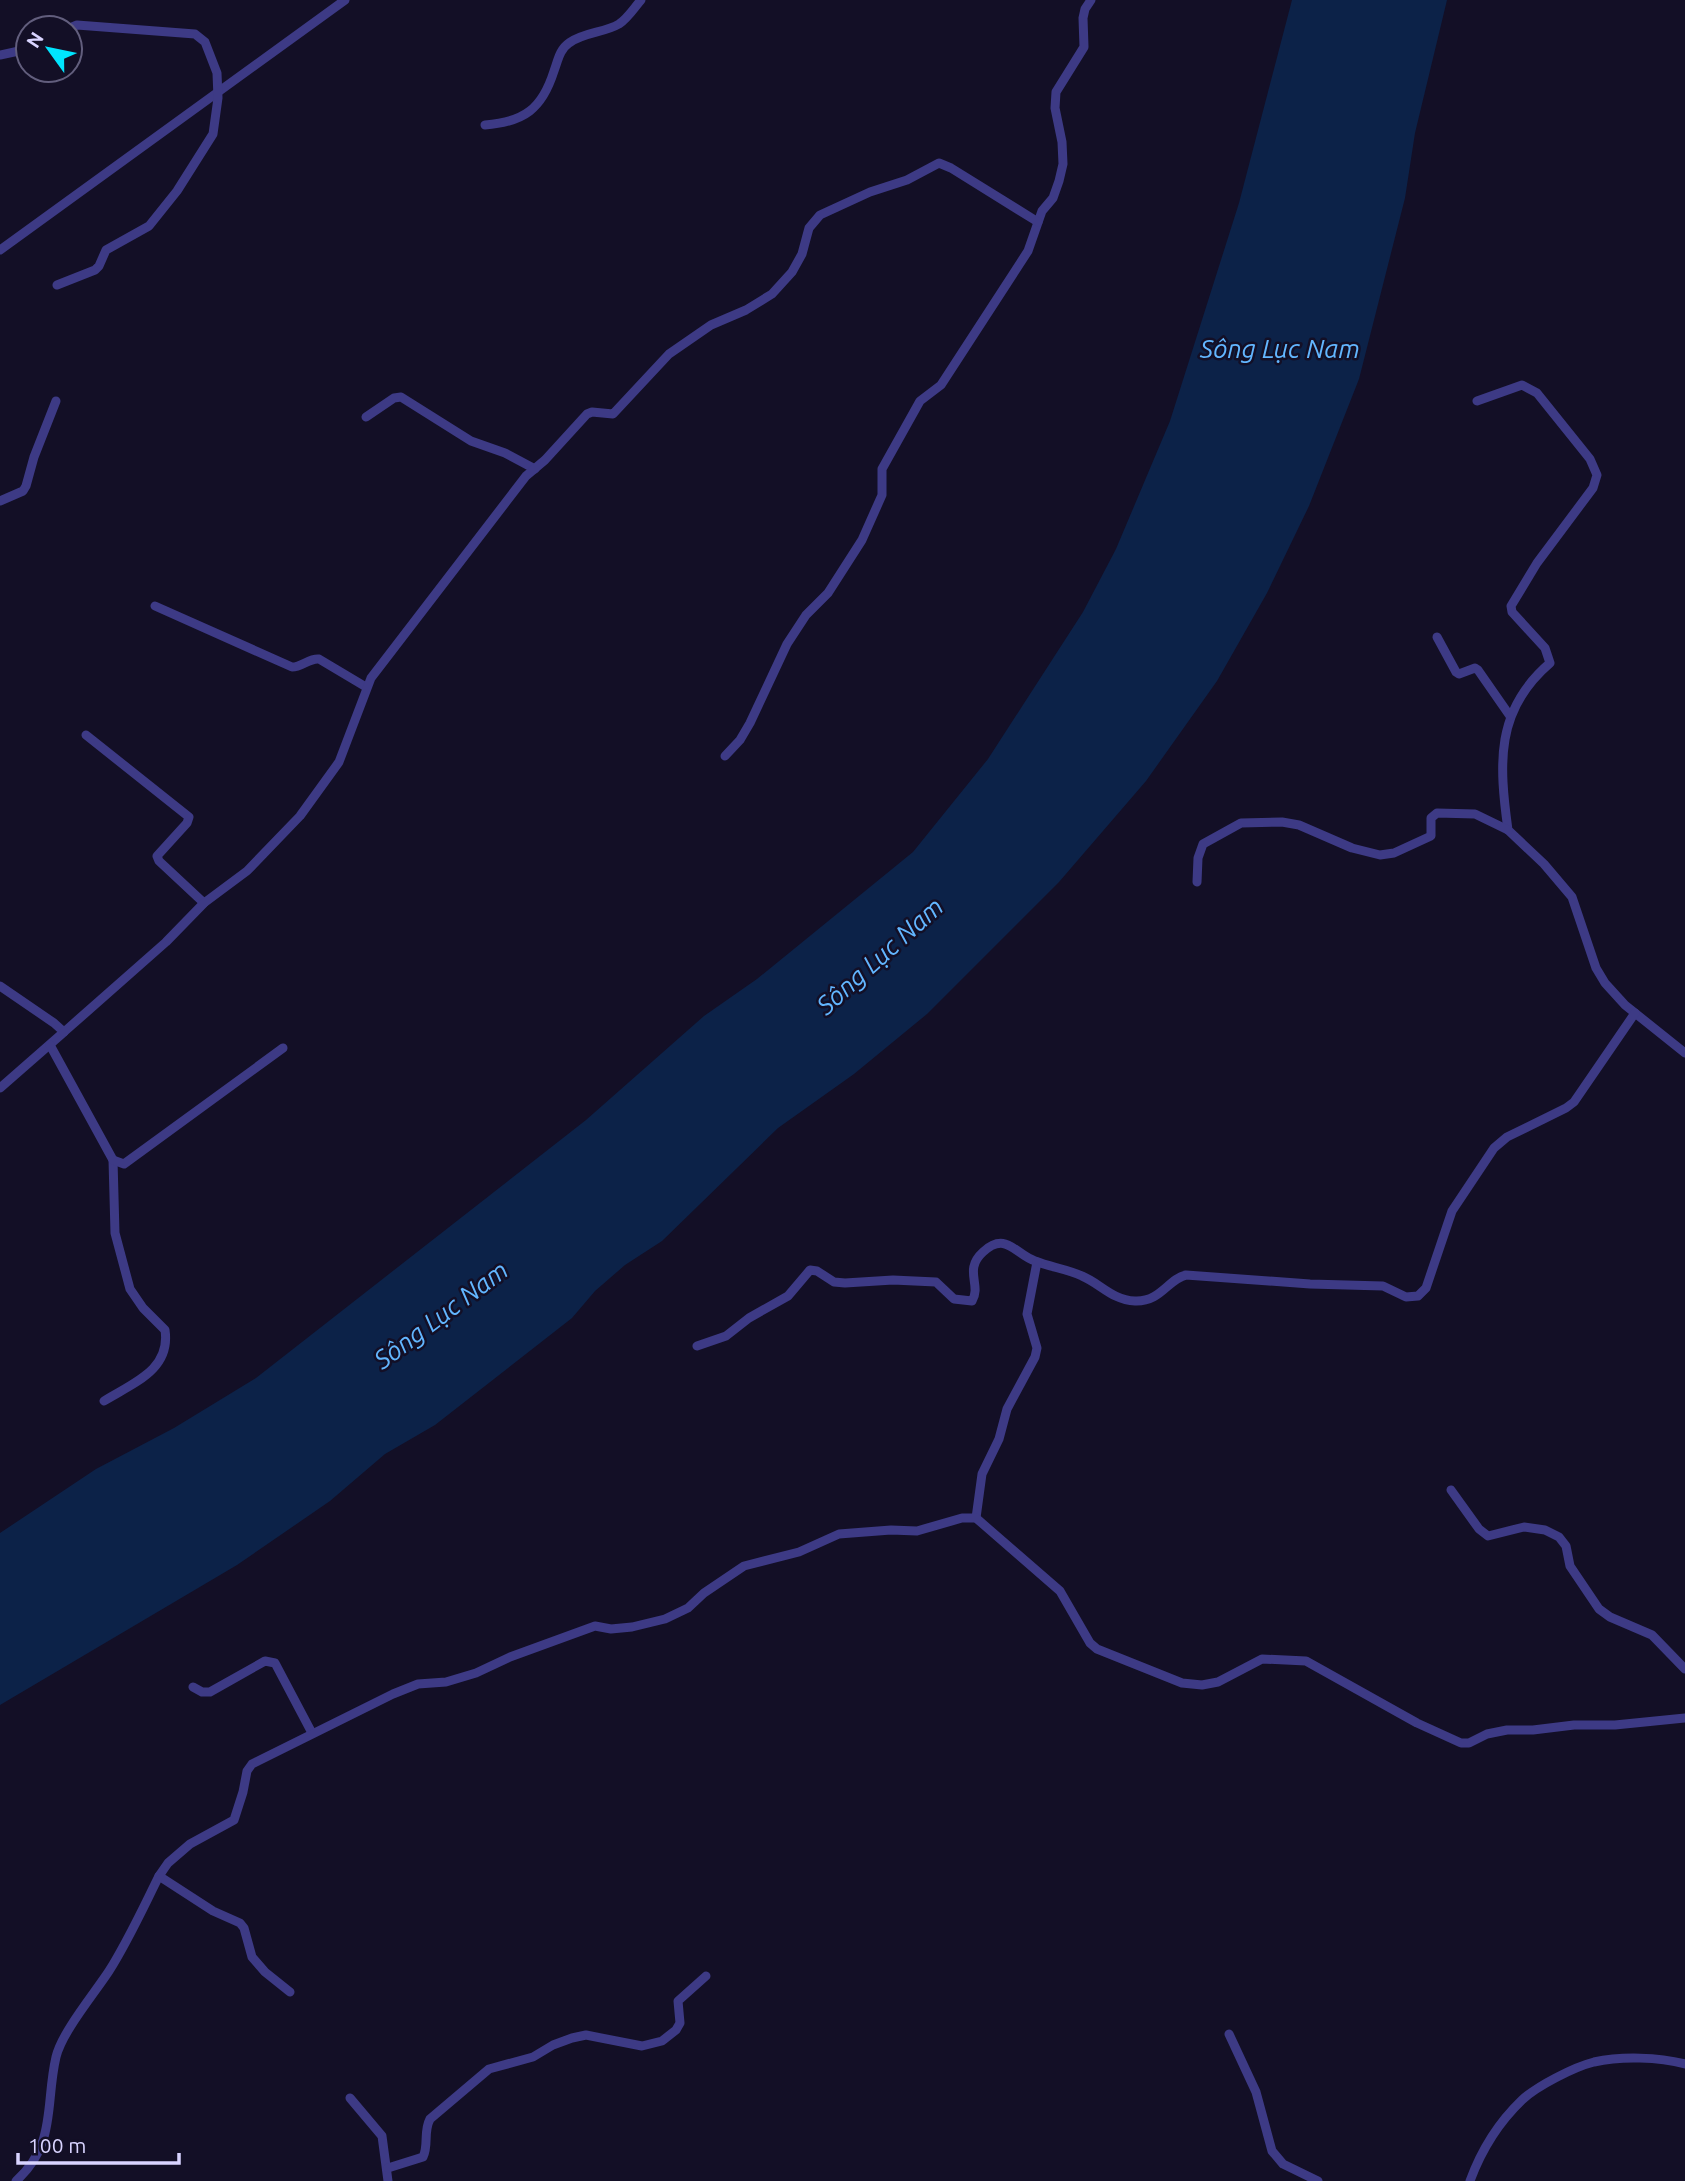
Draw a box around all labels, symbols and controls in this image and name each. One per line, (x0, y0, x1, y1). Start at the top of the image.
north arrow (14, 14, 84, 84)
text: N (22, 28, 48, 52)
water label: Sông Lục Nam (1199, 334, 1360, 363)
water label: Sông Lục Nam (810, 891, 949, 1021)
water label: Sông Lục Nam (367, 1255, 513, 1375)
scale bar (18, 2122, 178, 2166)
text: 100 m (28, 2133, 86, 2157)

